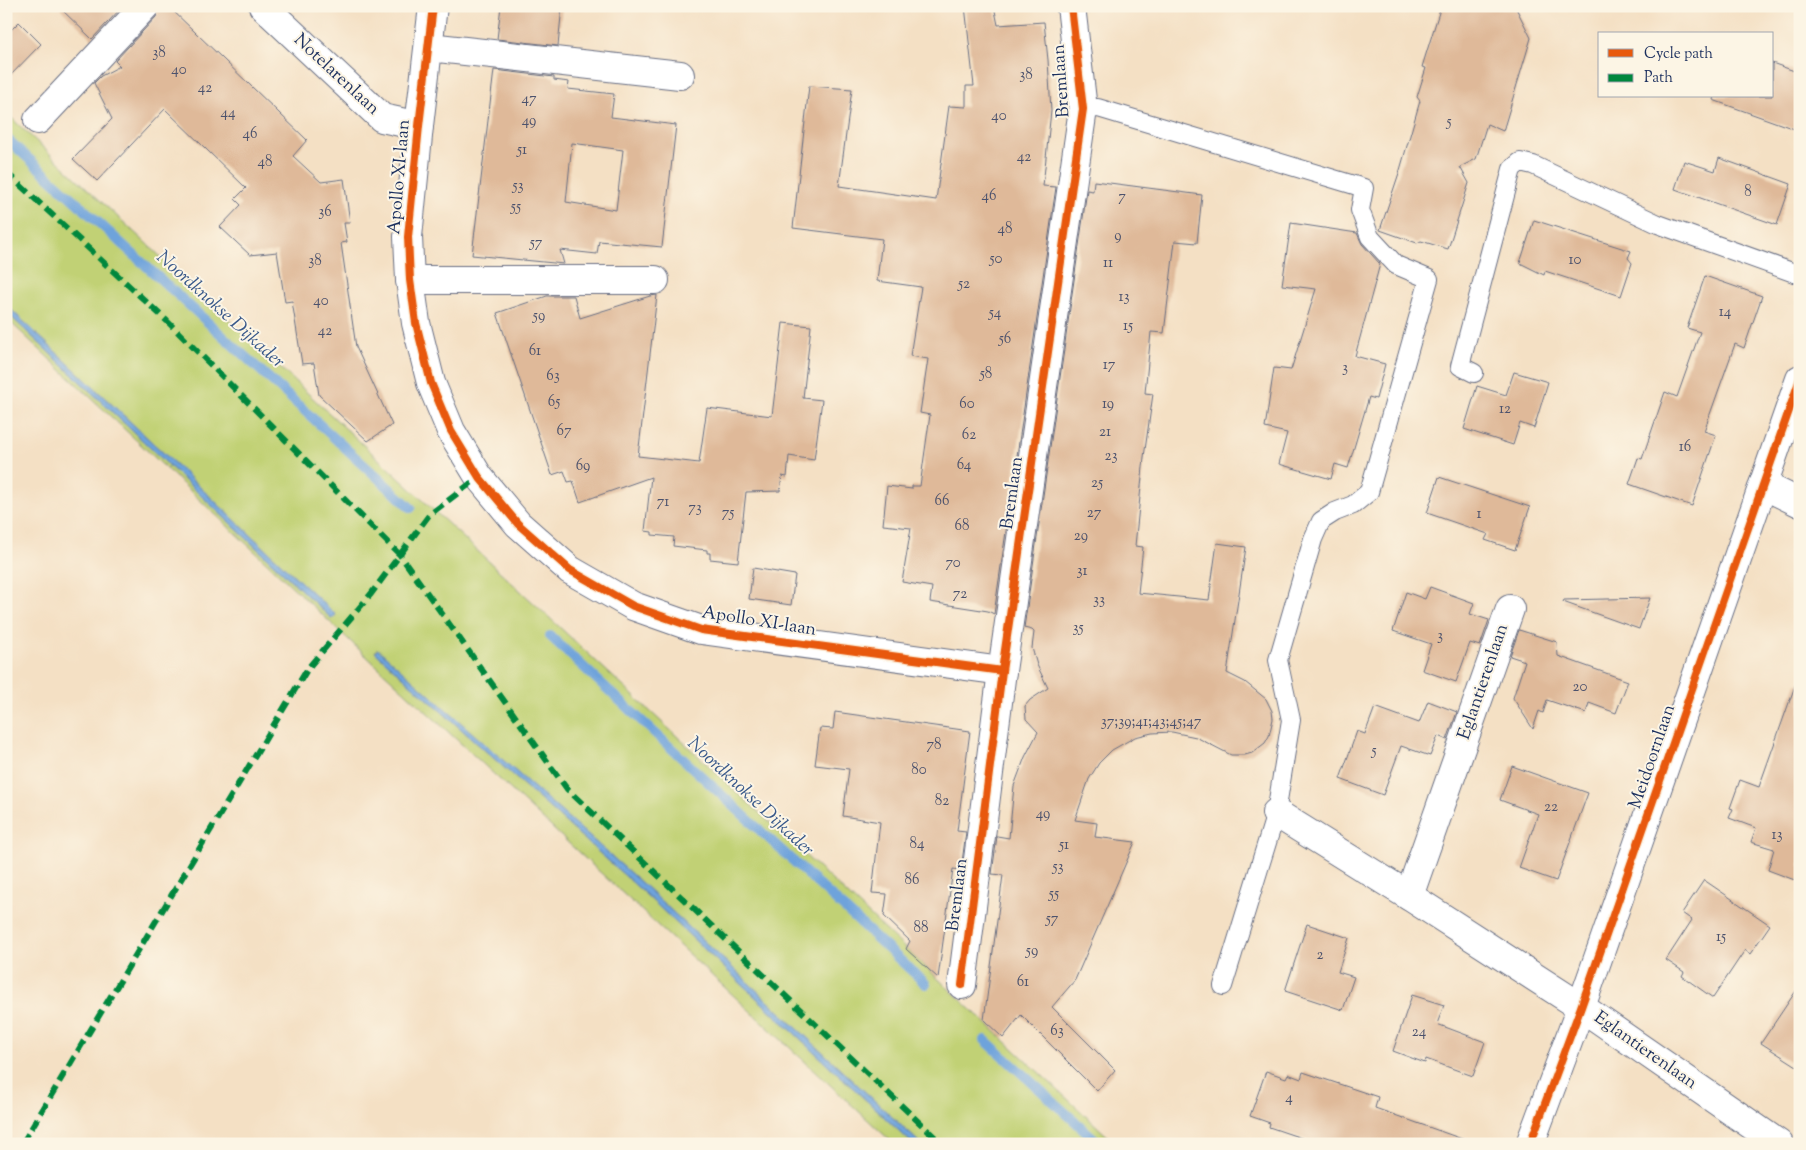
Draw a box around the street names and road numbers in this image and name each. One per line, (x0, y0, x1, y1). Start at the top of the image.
street label: Notelarenlaan (287, 28, 385, 122)
street label: Bremlaan (1046, 43, 1078, 119)
street label: Apollo XI-laan (382, 118, 418, 236)
street label: Bremlaan (995, 454, 1031, 531)
street label: Apollo XI-laan (700, 600, 818, 644)
street label: Eglantierenlaan (1452, 620, 1516, 743)
street label: Meidoornlaan (1623, 701, 1683, 813)
street label: Bremlaan (941, 857, 975, 933)
street label: Eglantierenlaan (1588, 1006, 1702, 1097)

